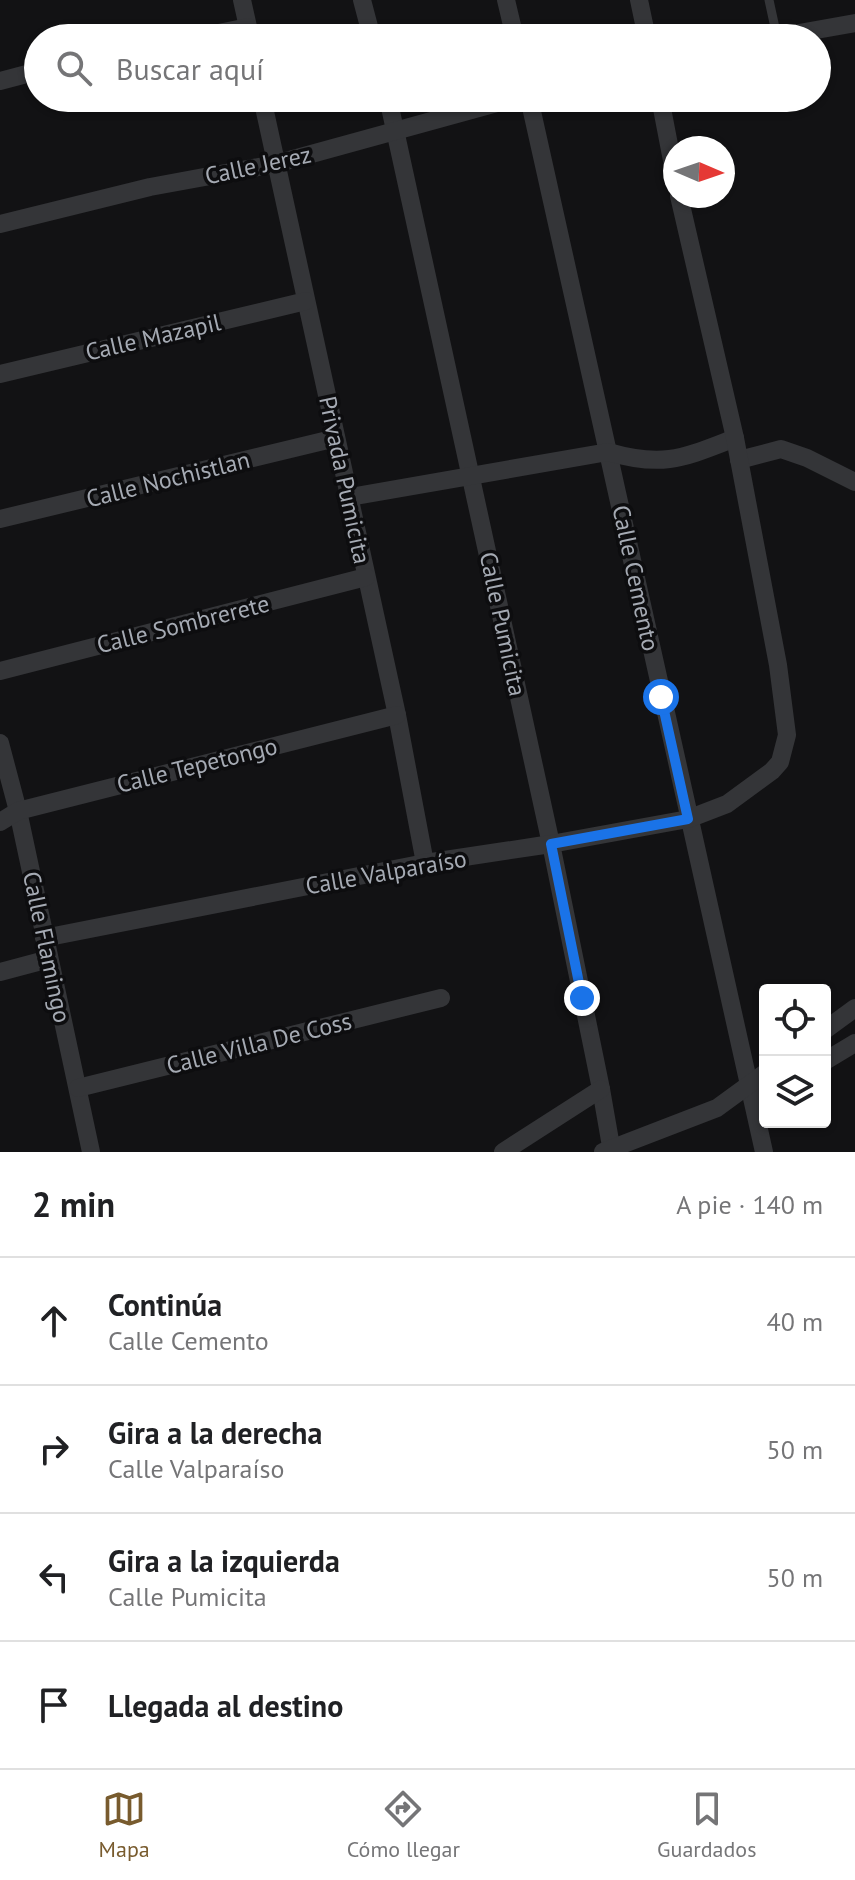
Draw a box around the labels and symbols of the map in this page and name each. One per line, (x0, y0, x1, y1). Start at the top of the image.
north arrow (663, 136, 735, 208)
street label: Calle Jerez (202, 139, 314, 191)
street label: Calle Mazapil (82, 306, 224, 368)
street label: Privada Pumicita (312, 393, 378, 567)
street label: Calle Nochistlan (83, 444, 253, 514)
street label: Calle Cemento (605, 502, 667, 654)
street label: Calle Pumicita (473, 549, 533, 699)
street label: Calle Sombrerete (94, 588, 272, 660)
route start (643, 679, 679, 715)
street label: Calle Tepetongo (114, 730, 280, 800)
street label: Calle Valparaíso (303, 843, 469, 901)
street label: Calle Flamingo (16, 868, 78, 1026)
route end (564, 980, 600, 1016)
street label: Calle Villa De Coss (163, 1005, 355, 1081)

